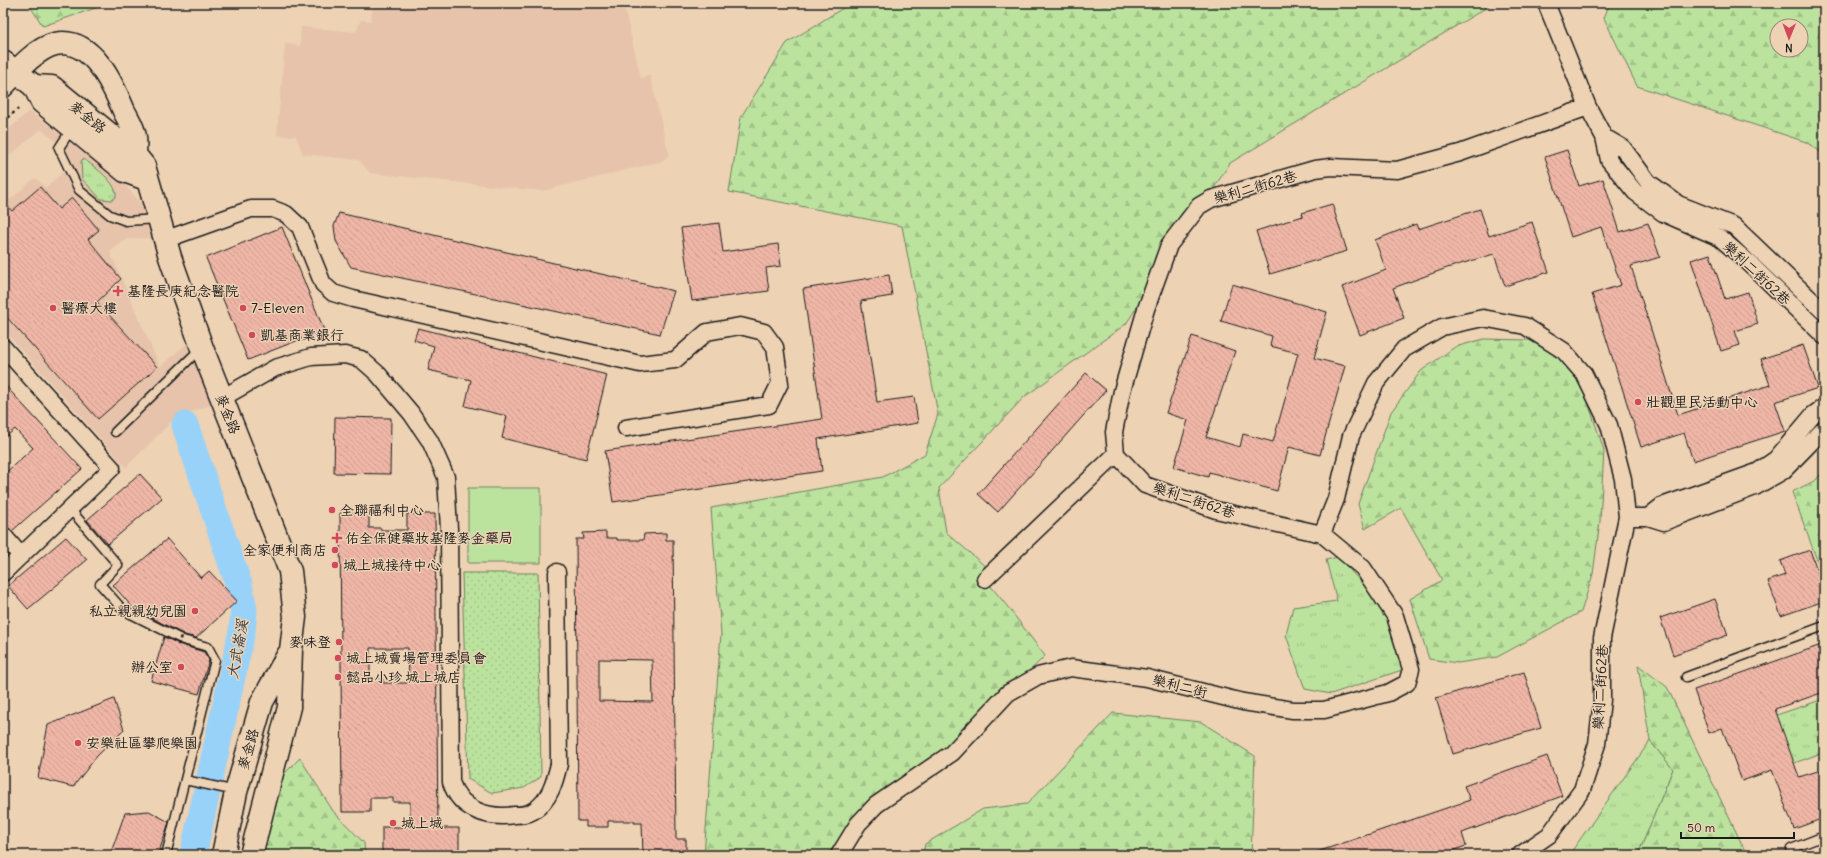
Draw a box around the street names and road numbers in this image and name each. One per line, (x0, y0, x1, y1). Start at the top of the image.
street label: 麥金路 (66, 97, 110, 137)
street label: 樂利二街62巷 (1211, 166, 1300, 207)
street label: 樂利二街62巷 (1720, 237, 1795, 310)
street label: 麥金路 (212, 391, 244, 437)
street label: 樂利二街62巷 (1150, 478, 1239, 522)
street label: 樂利二街62巷 (1589, 643, 1611, 730)
street label: 樂利二街 (1151, 670, 1209, 702)
street label: 麥金路 (234, 726, 262, 772)

